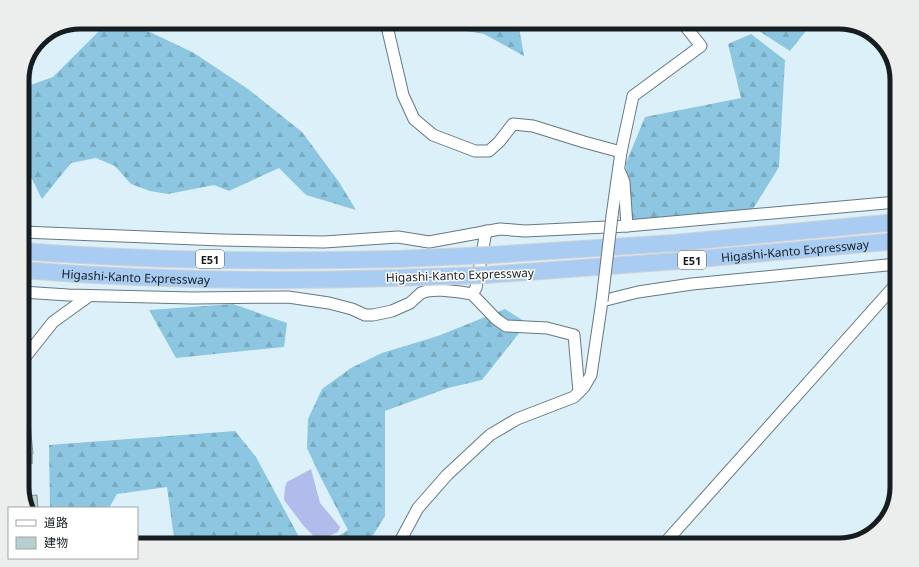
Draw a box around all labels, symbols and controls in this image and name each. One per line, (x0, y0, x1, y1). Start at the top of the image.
street label: Higashi-Kanto Expressway (720, 235, 871, 265)
road number: E51 (196, 250, 224, 268)
road number: E51 (678, 251, 706, 269)
street label: Higashi-Kanto Expressway (61, 264, 211, 288)
street label: Higashi-Kanto Expressway (386, 264, 535, 286)
legend (8, 507, 138, 559)
text: 道路 (44, 514, 68, 531)
text: 建物 (44, 534, 68, 551)

